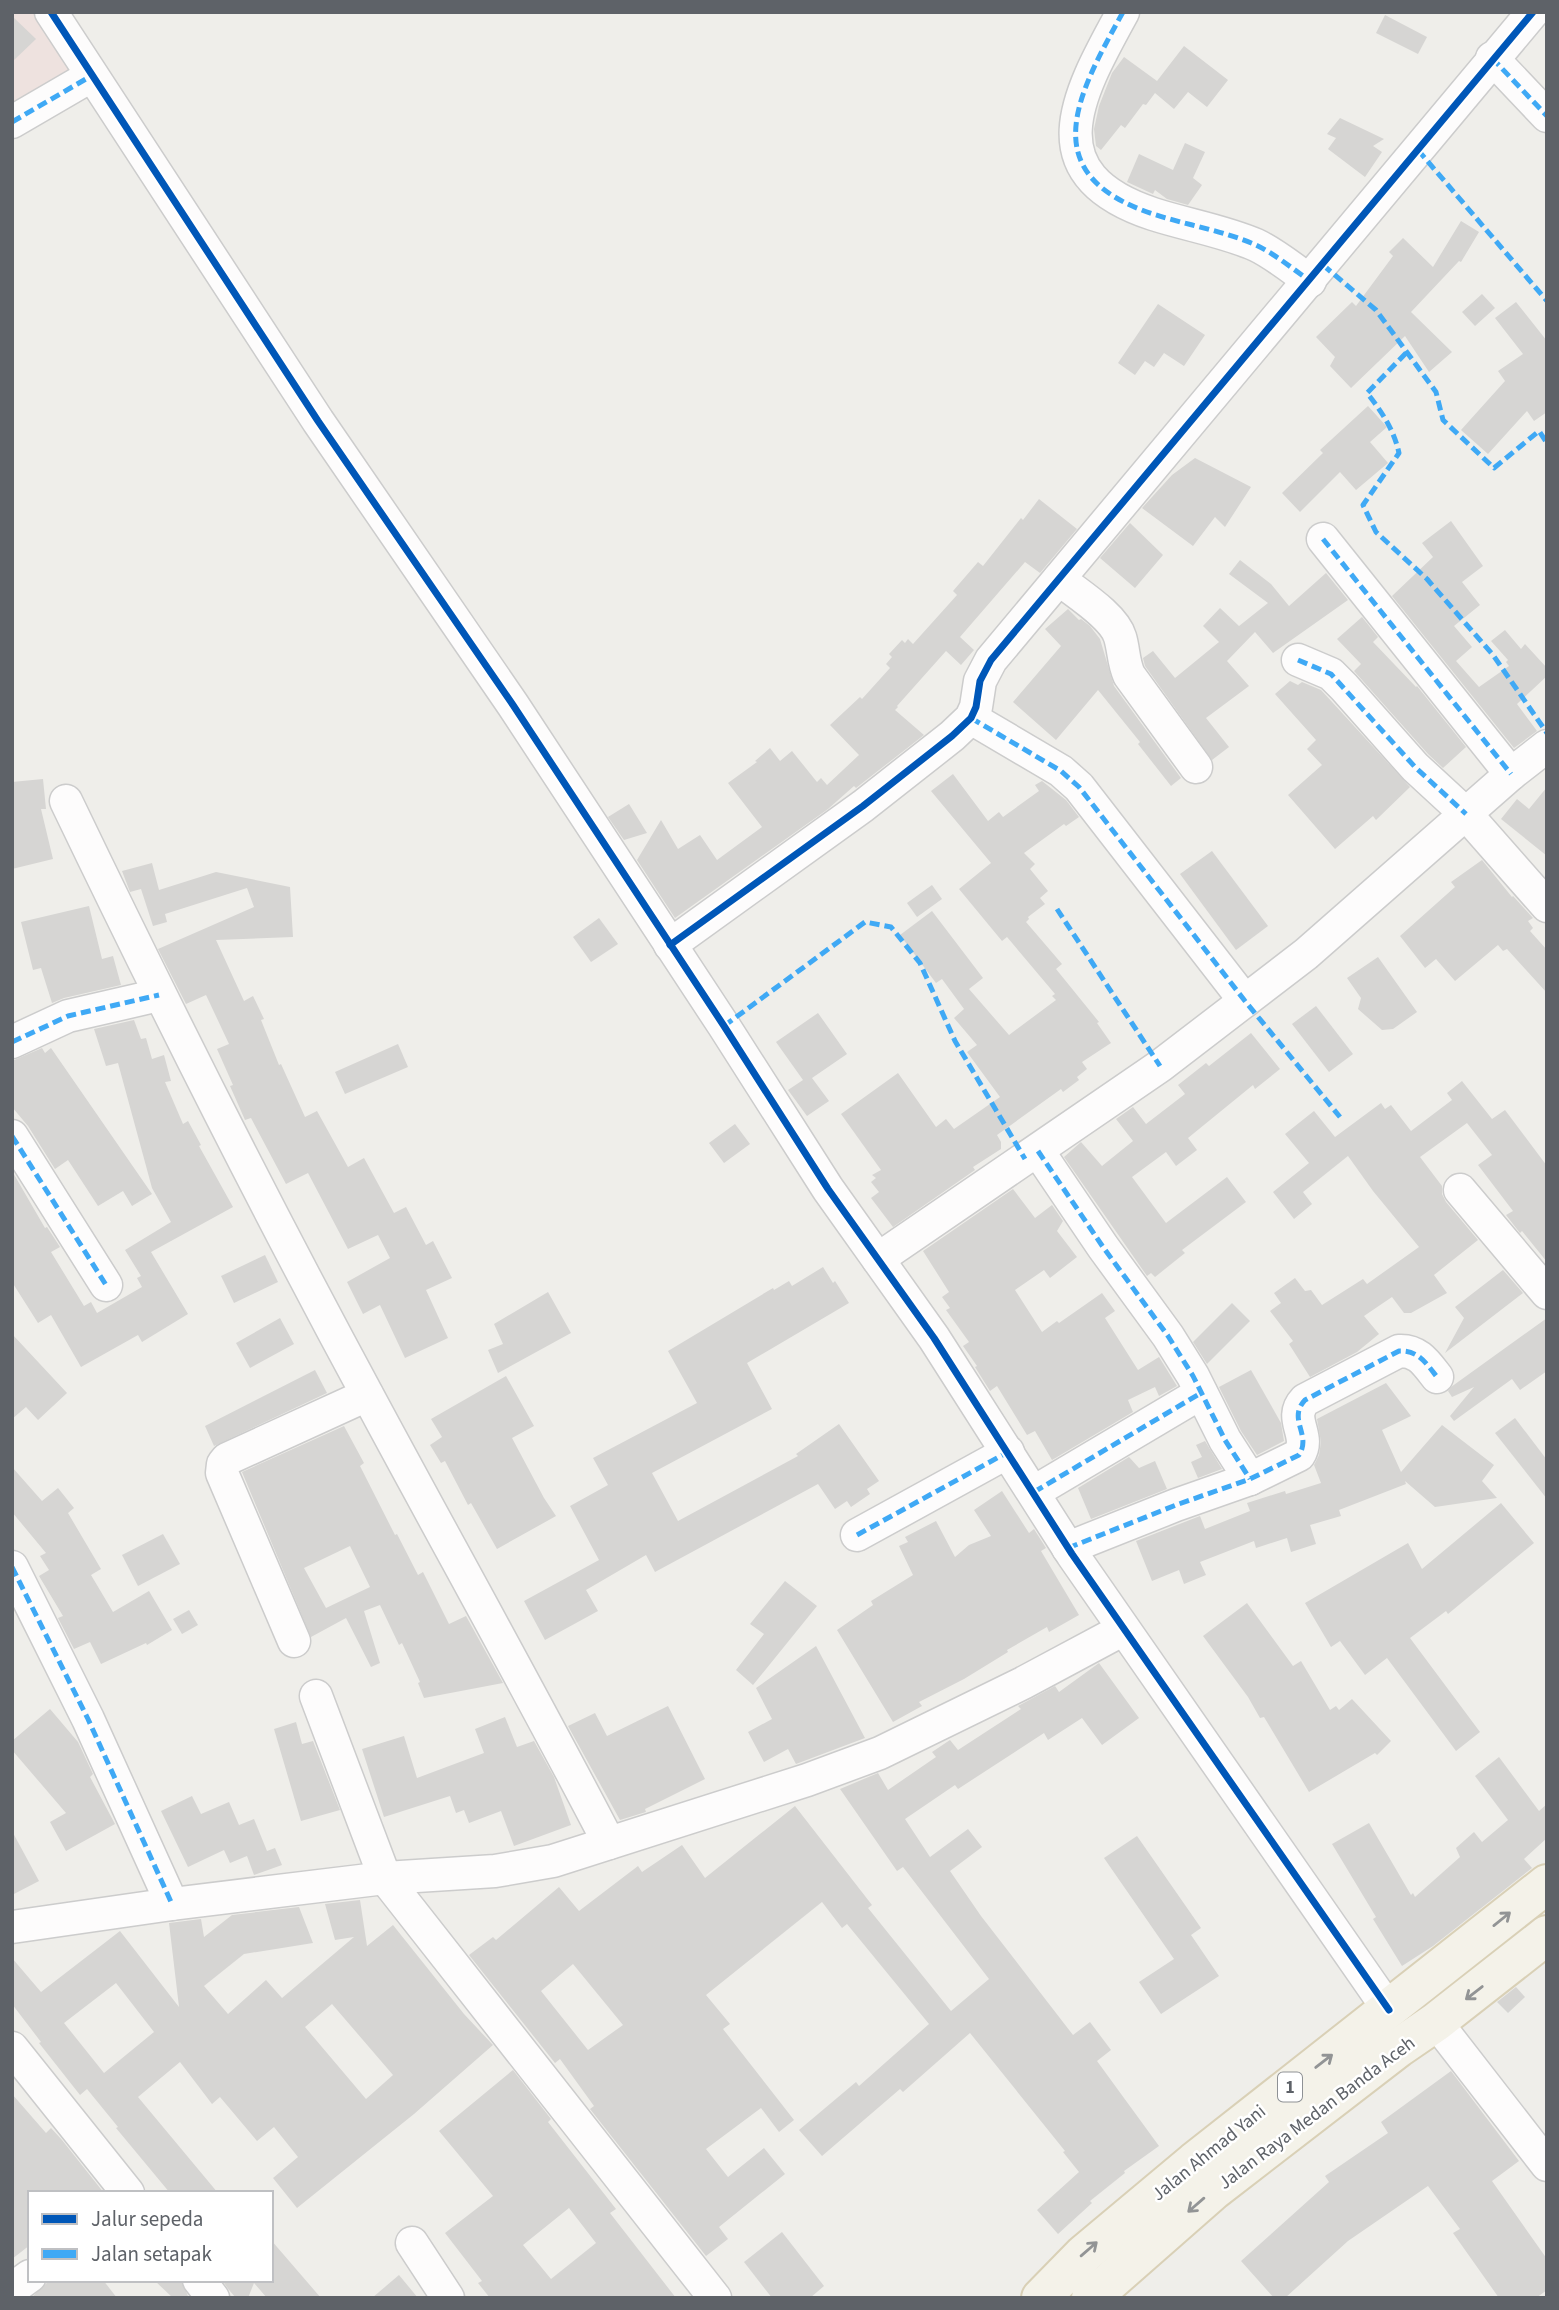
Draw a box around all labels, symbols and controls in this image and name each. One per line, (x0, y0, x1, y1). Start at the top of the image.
one-way arrow (1493, 1912, 1511, 1927)
one-way arrow (1466, 1985, 1484, 2000)
street label: Jalan Raya Medan Banda Aceh (1213, 2030, 1421, 2196)
one-way arrow (1314, 2053, 1333, 2068)
road number: 1 (1278, 2073, 1302, 2102)
street label: Jalan Ahmad Yani (1146, 2099, 1272, 2208)
legend (28, 2191, 273, 2282)
one-way arrow (1187, 2197, 1205, 2213)
text: Jalur sepeda (91, 2204, 203, 2234)
text: Jalan setapak (91, 2239, 212, 2269)
one-way arrow (1080, 2241, 1098, 2257)

